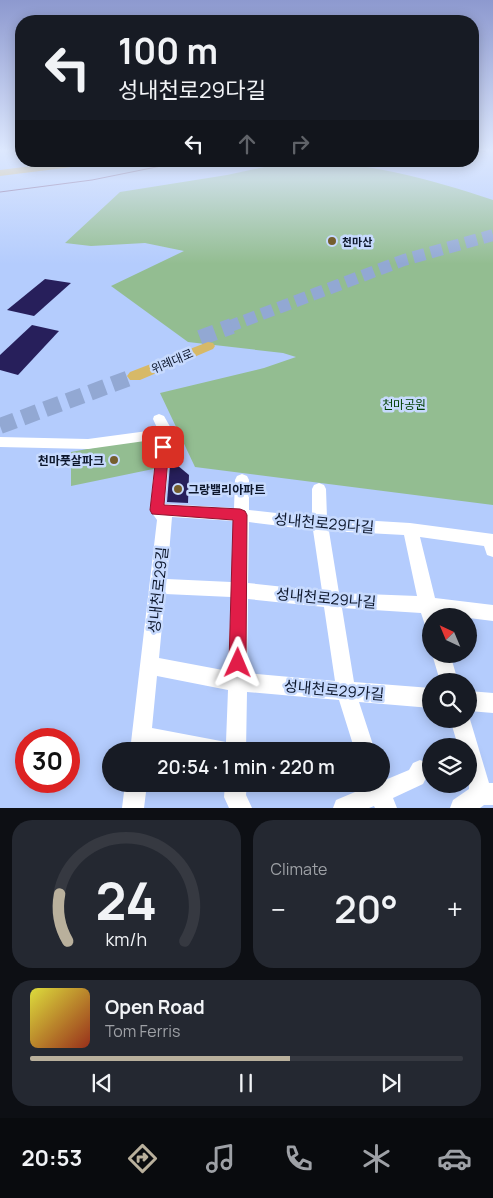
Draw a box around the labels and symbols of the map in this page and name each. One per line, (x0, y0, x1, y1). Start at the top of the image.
place label: 천마산 (342, 234, 372, 249)
marker: 천마산 (326, 235, 338, 247)
street label: 위례대로 (148, 345, 196, 377)
park label: 천마공원 (382, 396, 426, 413)
pin (142, 426, 184, 468)
place label: 천마풋살파크 (38, 452, 104, 469)
marker: 천마풋살파크 (108, 454, 120, 466)
place label: 그랑밸리아파트 (188, 481, 265, 498)
marker: 그랑밸리아파트 (172, 483, 184, 495)
street label: 성내천로29다길 (273, 508, 375, 538)
street label: 성내천로29길 (143, 546, 173, 634)
street label: 성내천로29나길 (275, 583, 377, 613)
north arrow (422, 608, 478, 662)
position arrow (211, 636, 263, 688)
street label: 성내천로29가길 (283, 675, 385, 705)
speed limit sign: 30 (15, 728, 80, 793)

